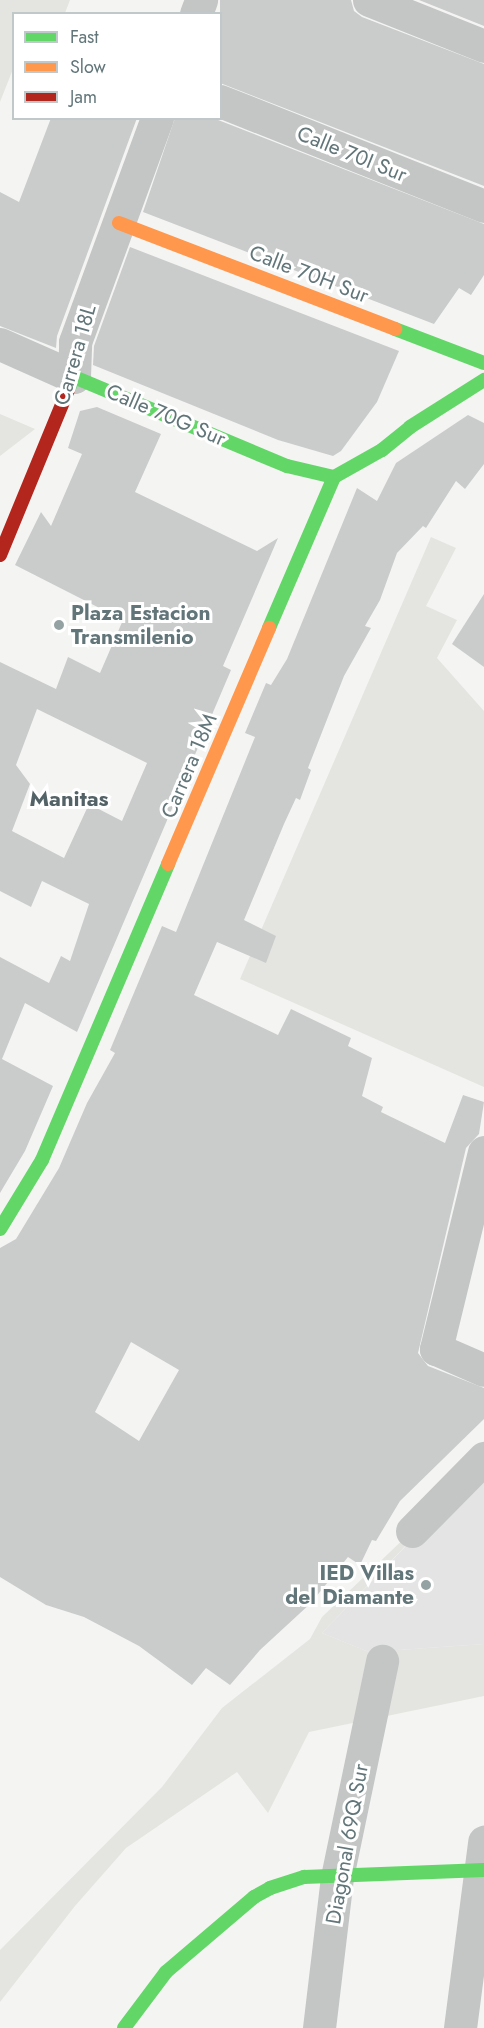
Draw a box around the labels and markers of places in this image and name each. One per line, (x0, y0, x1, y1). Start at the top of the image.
place label: Plaza Estacion Transmilenio (71, 600, 211, 650)
marker: Plaza Estacion Transmilenio (52, 618, 66, 632)
place label: IED Villas del Diamante (285, 1560, 414, 1610)
marker: IED Villas del Diamante (419, 1578, 433, 1592)

